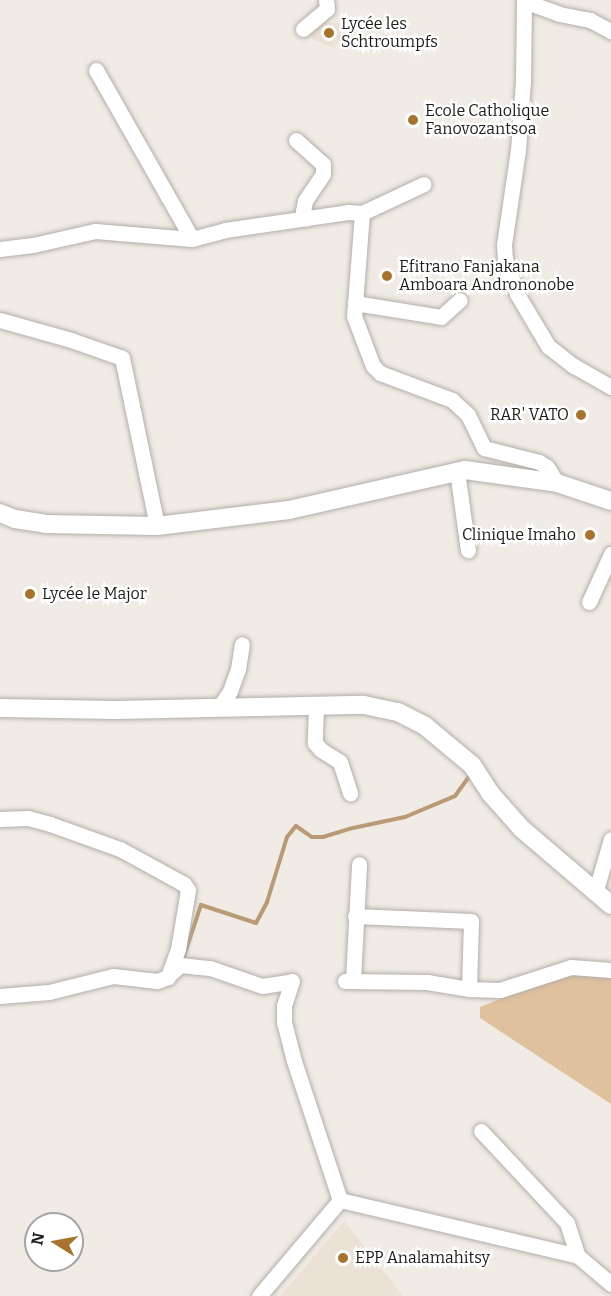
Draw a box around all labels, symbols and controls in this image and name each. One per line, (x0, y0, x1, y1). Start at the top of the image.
place label: Lycée les Schtroumpfs (341, 14, 438, 52)
marker: Lycée les Schtroumpfs (322, 26, 336, 40)
place label: Ecole Catholique Fanovozantsoa (425, 101, 549, 139)
marker: Ecole Catholique Fanovozantsoa (406, 113, 420, 127)
place label: Efitrano Fanjakana Amboara Andrononobe (399, 257, 574, 295)
marker: Efitrano Fanjakana Amboara Andrononobe (380, 269, 394, 283)
place label: RAR' VATO (490, 405, 569, 425)
marker: RAR' VATO (574, 408, 588, 422)
place label: Clinique Imaho (462, 525, 576, 545)
marker: Clinique Imaho (581, 526, 599, 544)
place label: Lycée le Major (42, 584, 147, 604)
marker: Lycée le Major (23, 587, 37, 601)
north arrow (24, 1212, 84, 1272)
text: N (27, 1231, 48, 1247)
place label: EPP Analamahitsy (355, 1248, 490, 1268)
marker: EPP Analamahitsy (336, 1251, 350, 1265)

